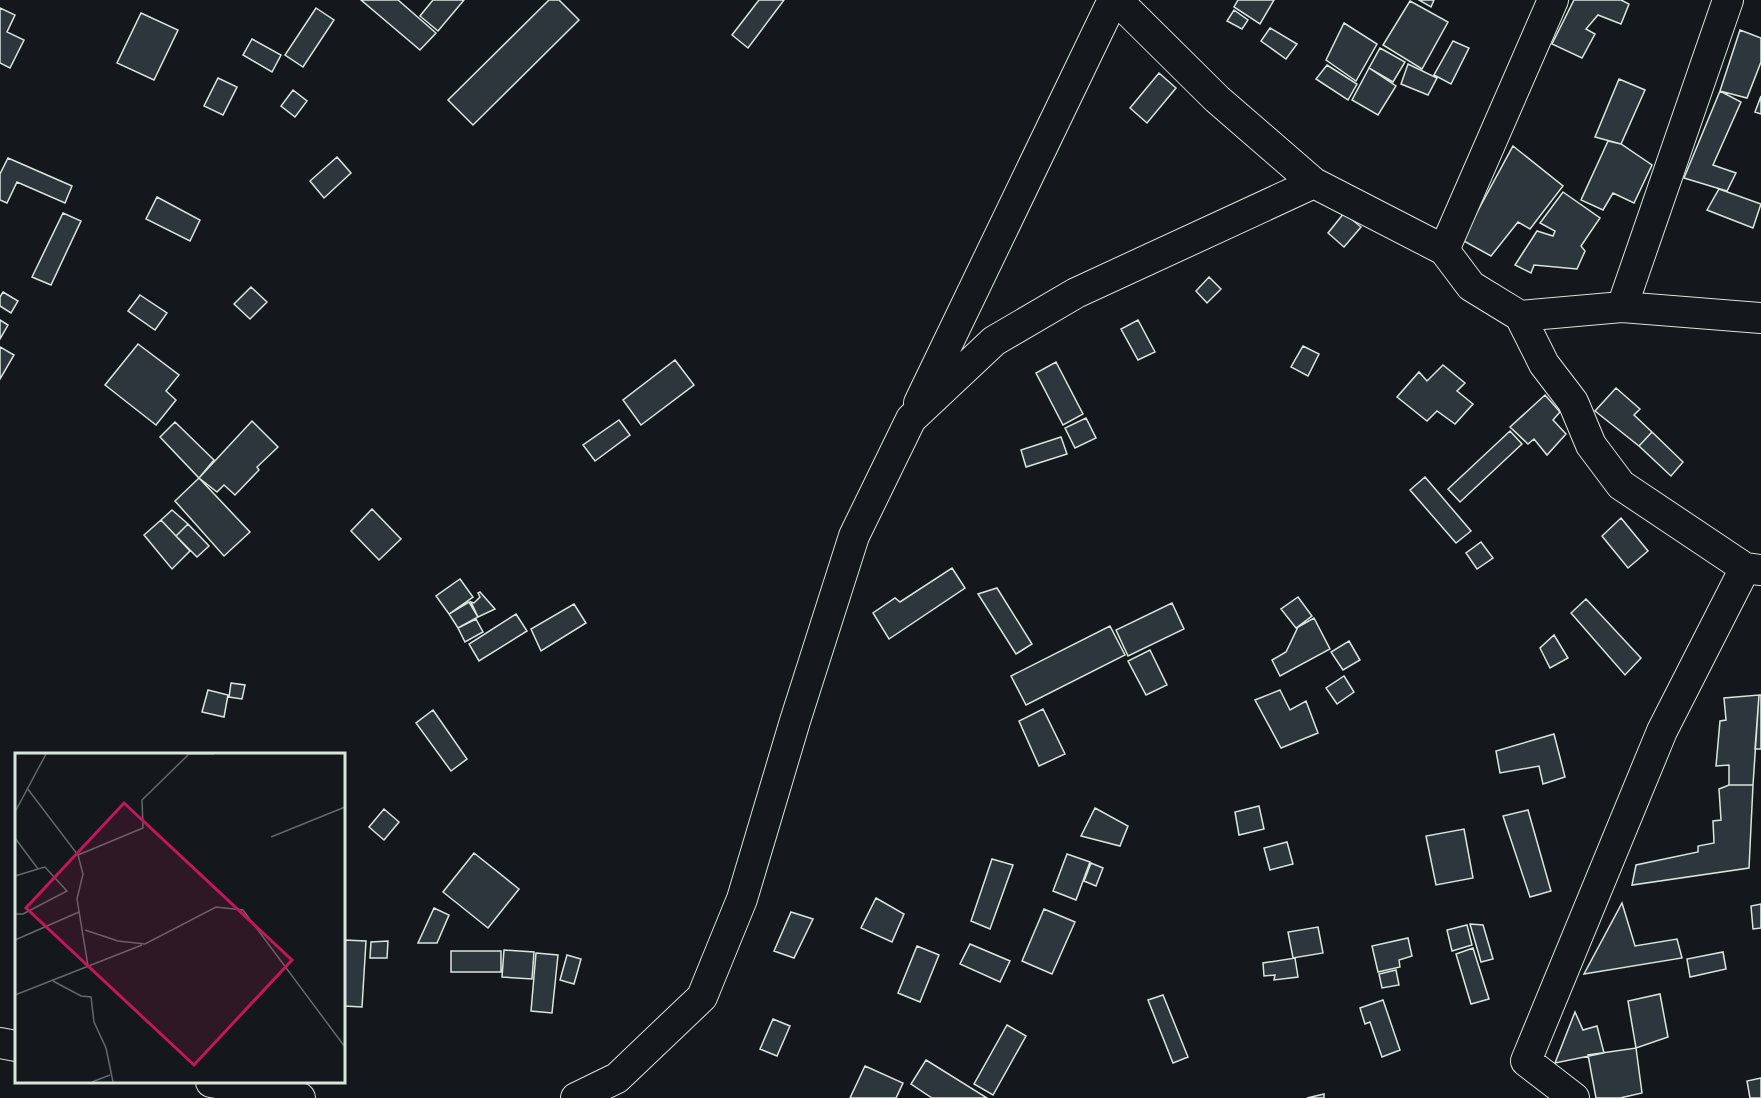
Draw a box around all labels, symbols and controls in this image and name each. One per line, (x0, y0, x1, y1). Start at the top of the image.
inset map (15, 753, 345, 1083)

